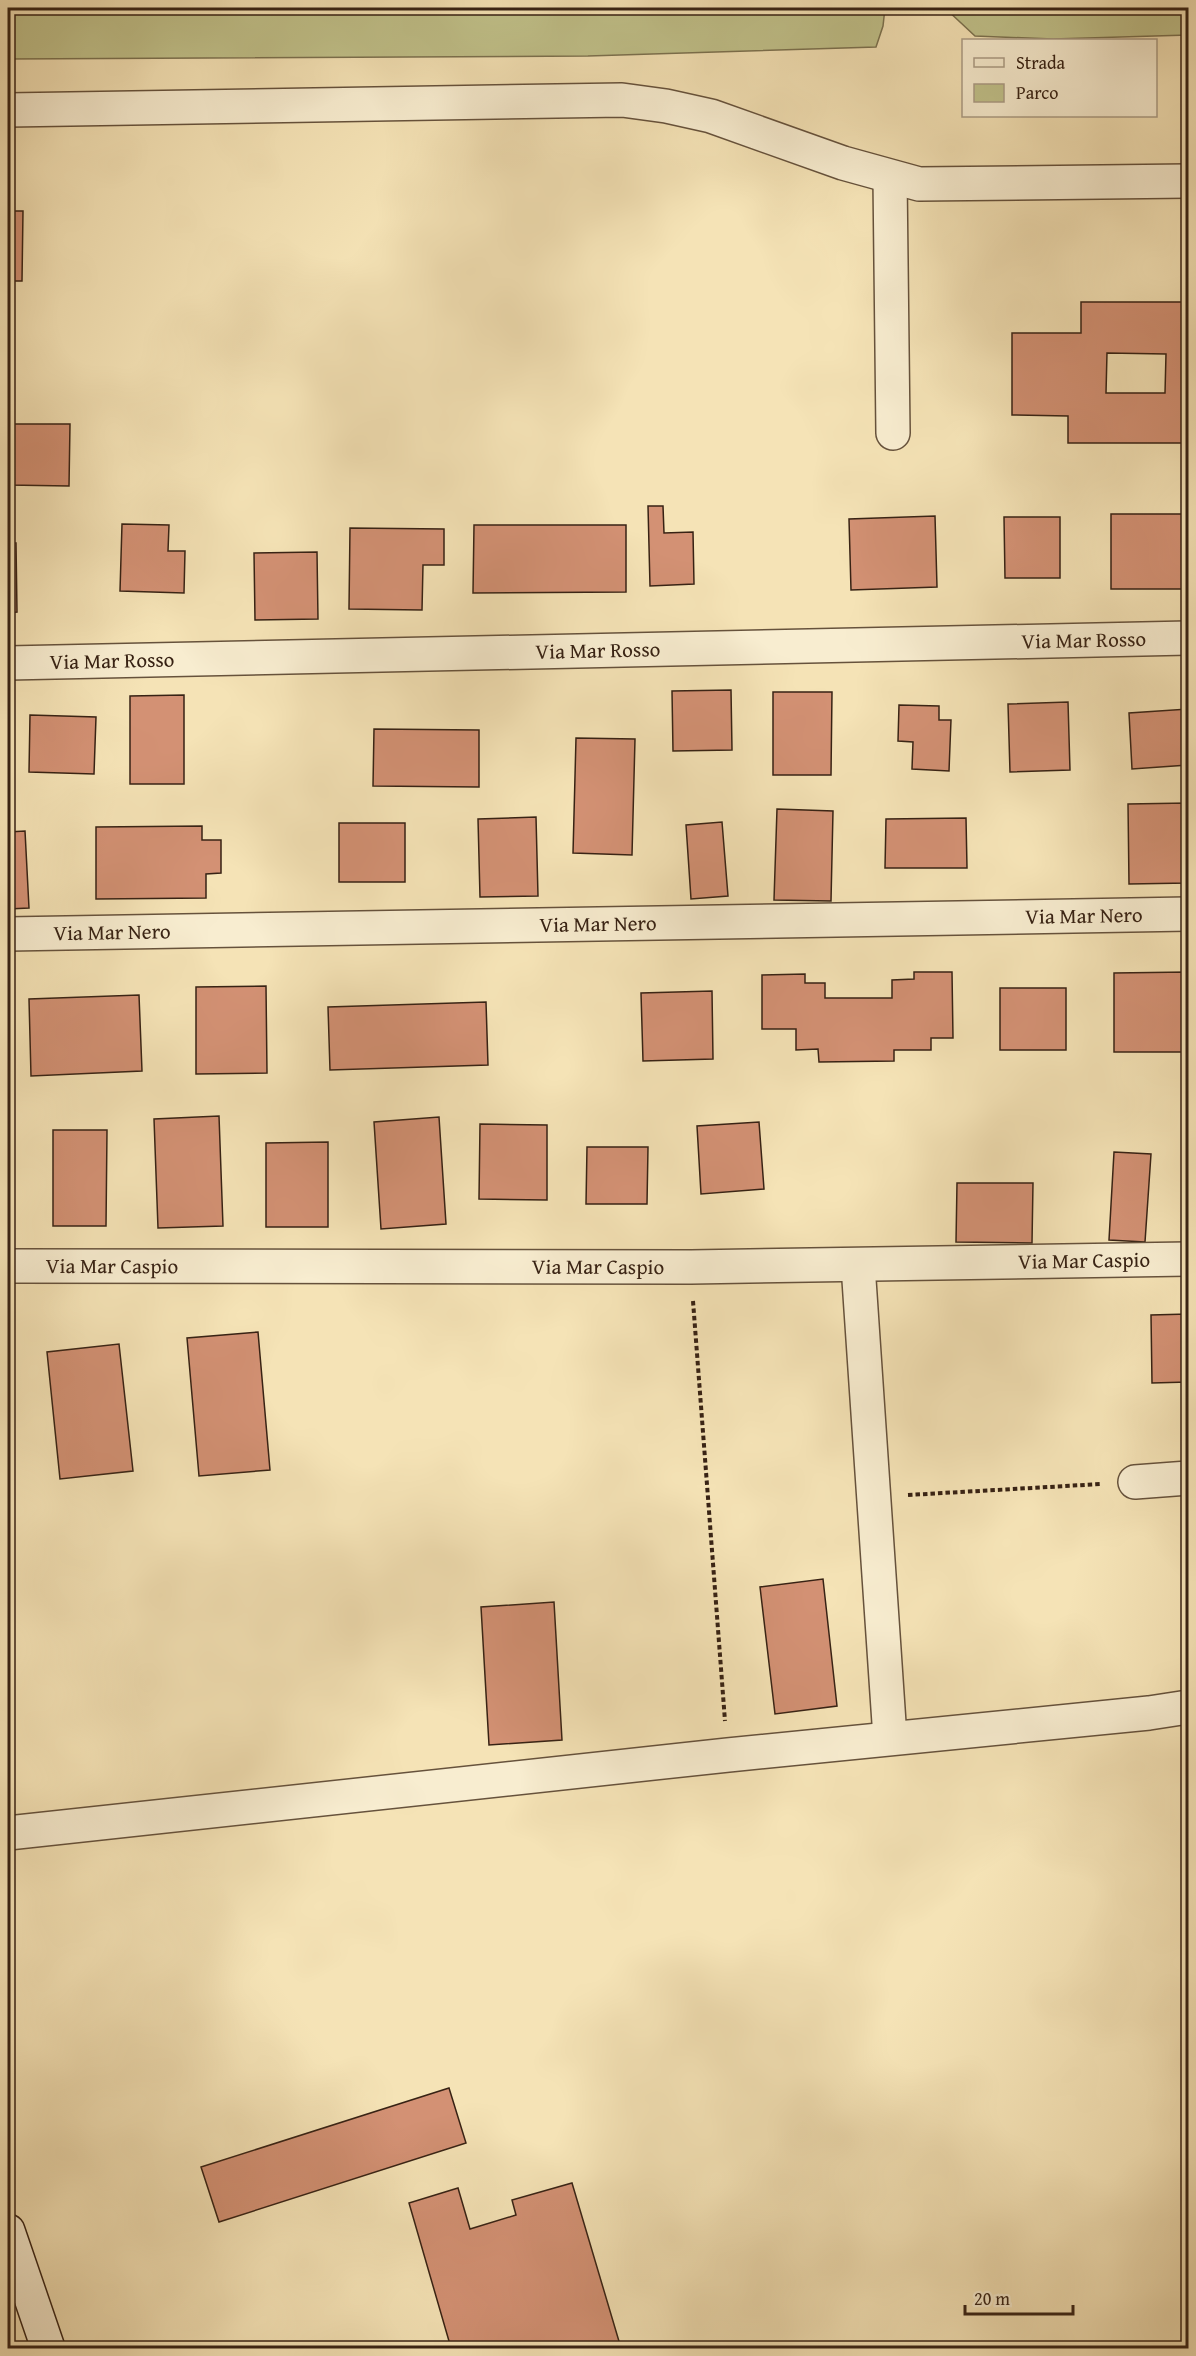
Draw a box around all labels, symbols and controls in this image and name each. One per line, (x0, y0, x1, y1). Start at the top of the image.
legend (962, 39, 1157, 117)
text: Strada (1016, 49, 1066, 76)
text: Parco (1016, 79, 1059, 106)
street label: Via Mar Rosso (1021, 623, 1147, 657)
street label: Via Mar Rosso (535, 633, 661, 667)
street label: Via Mar Rosso (49, 643, 175, 677)
street label: Via Mar Nero (1025, 899, 1143, 932)
street label: Via Mar Nero (539, 907, 657, 940)
street label: Via Mar Nero (53, 915, 171, 948)
street label: Via Mar Caspio (1018, 1244, 1150, 1277)
street label: Via Mar Caspio (46, 1250, 178, 1281)
street label: Via Mar Caspio (532, 1251, 664, 1282)
scale bar (965, 2278, 1073, 2316)
text: 20 m (974, 2285, 1010, 2312)

